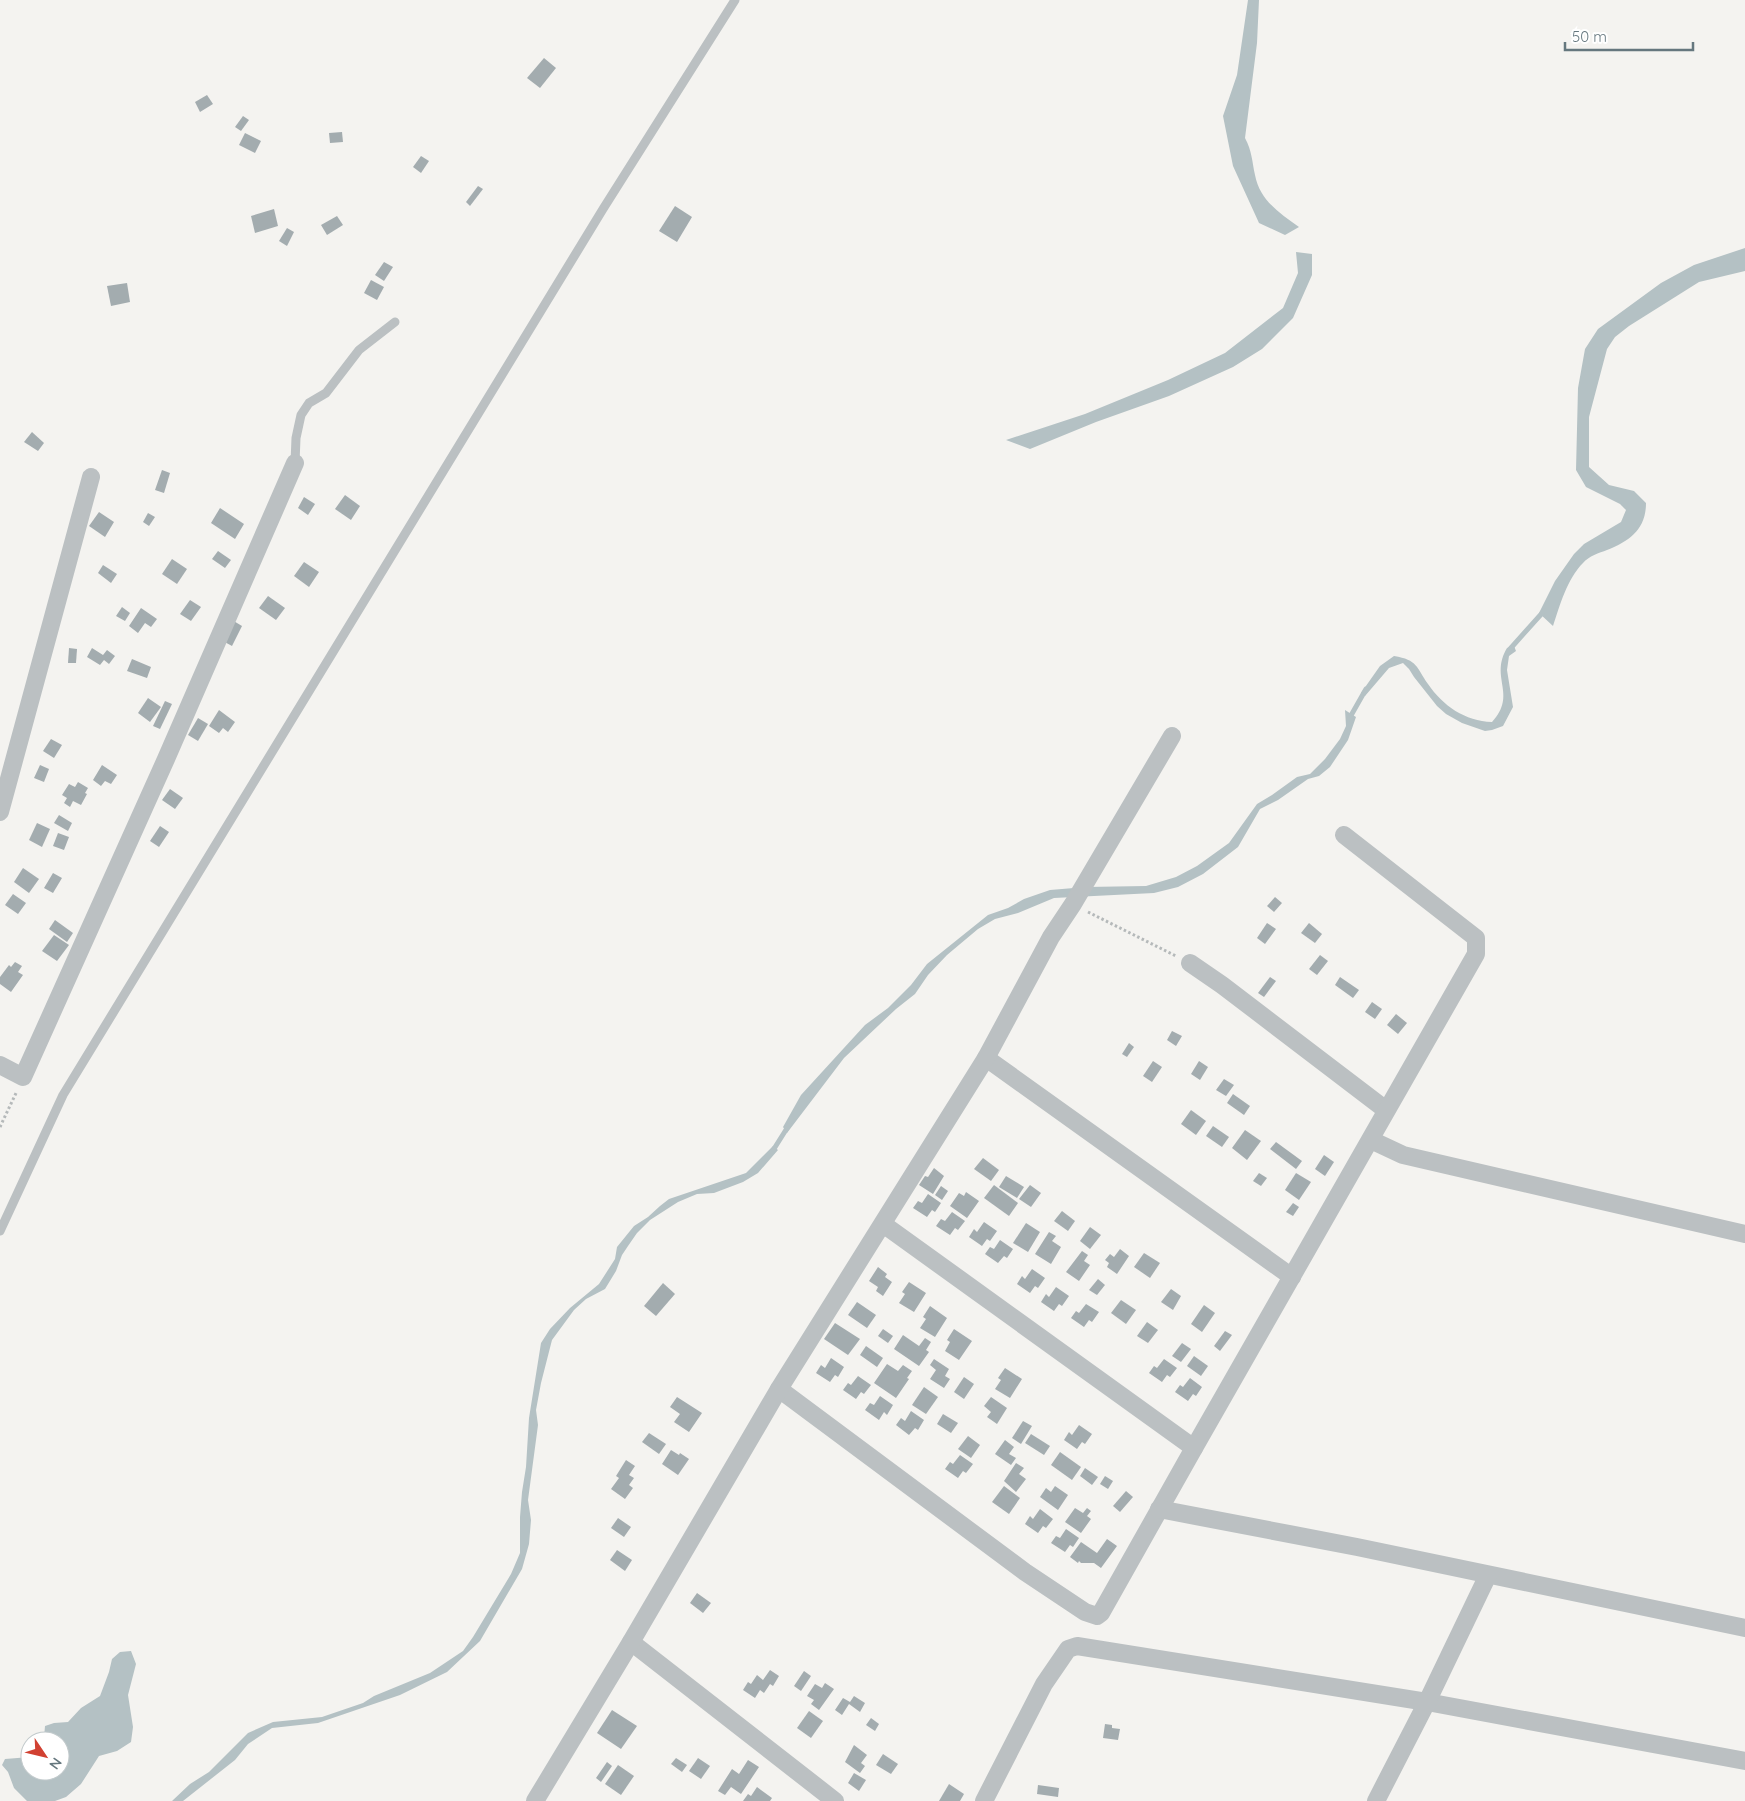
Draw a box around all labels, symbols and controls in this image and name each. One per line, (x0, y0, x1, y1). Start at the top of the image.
scale bar (1565, 20, 1692, 52)
text: 50 m (1572, 27, 1607, 46)
north arrow (20, 1731, 70, 1781)
text: N (45, 1754, 66, 1773)

